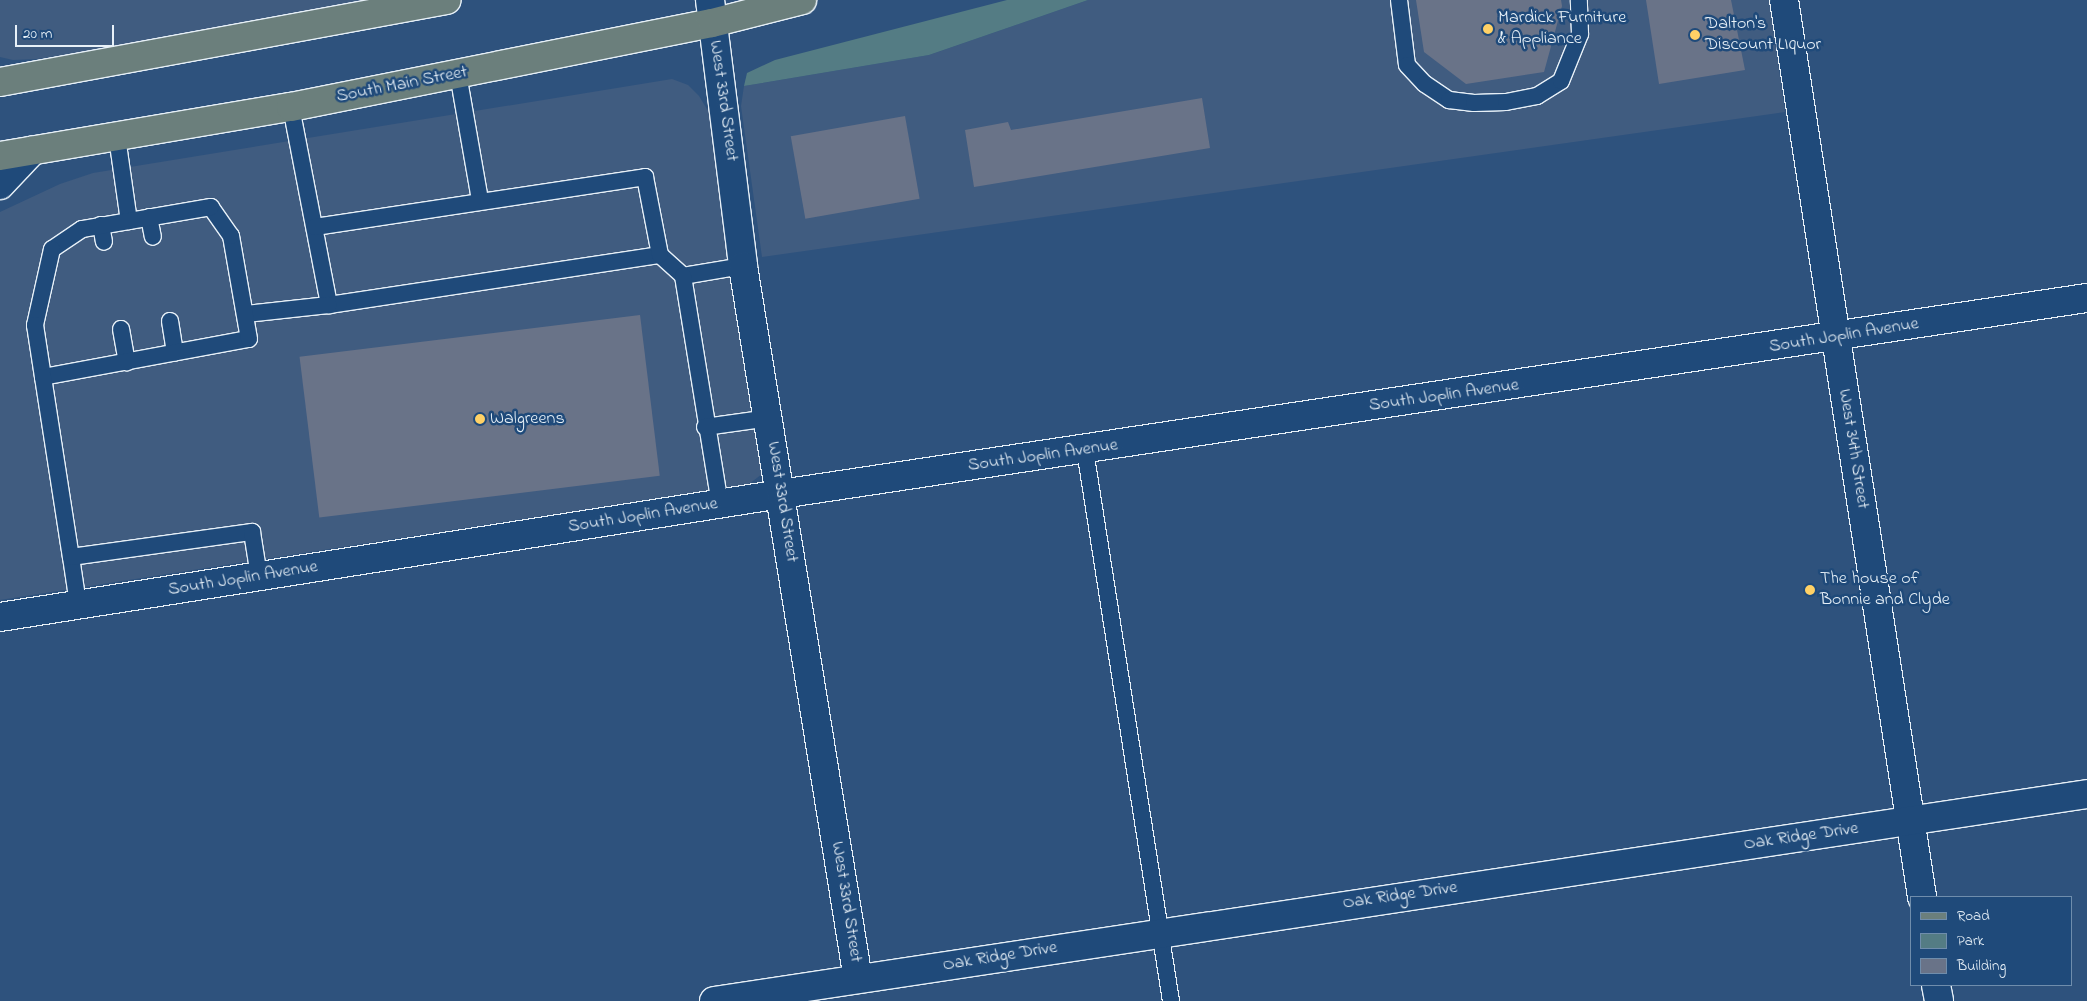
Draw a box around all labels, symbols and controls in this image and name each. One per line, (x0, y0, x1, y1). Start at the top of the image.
place label: Mardick Furniture & Appliance (1498, 8, 1626, 50)
place label: Dalton's Discount LIquor (1705, 14, 1821, 56)
scale bar (18, 15, 116, 47)
text: 20 m (23, 23, 52, 45)
marker: Mardick Furniture & Appliance (1482, 23, 1494, 35)
marker: Dalton's Discount LIquor (1689, 29, 1701, 41)
street label: West 33rd Street (704, 39, 742, 163)
street label: South Main Street (335, 62, 469, 108)
street label: South Joplin Avenue (1768, 314, 1920, 358)
street label: South Joplin Avenue (1368, 375, 1520, 417)
street label: West 34th Street (1833, 388, 1873, 510)
place label: Walgreens (490, 408, 565, 430)
marker: Walgreens (474, 413, 486, 425)
street label: South Joplin Avenue (967, 435, 1119, 477)
street label: West 33rd Street (762, 440, 802, 564)
street label: South Joplin Avenue (567, 494, 719, 538)
street label: South Joplin Avenue (167, 557, 319, 601)
place label: The house of Bonnie and Clyde (1820, 569, 1950, 612)
marker: The house of Bonnie and Clyde (1804, 584, 1816, 596)
street label: Oak Ridge Drive (1742, 818, 1860, 856)
street label: West 33rd Street (826, 840, 866, 964)
street label: Oak Ridge Drive (1341, 877, 1459, 915)
legend (1910, 896, 2072, 986)
text: Road (1957, 905, 1990, 927)
text: Park (1957, 930, 1984, 952)
street label: Oak Ridge Drive (941, 937, 1059, 977)
text: Building (1957, 955, 2006, 977)

